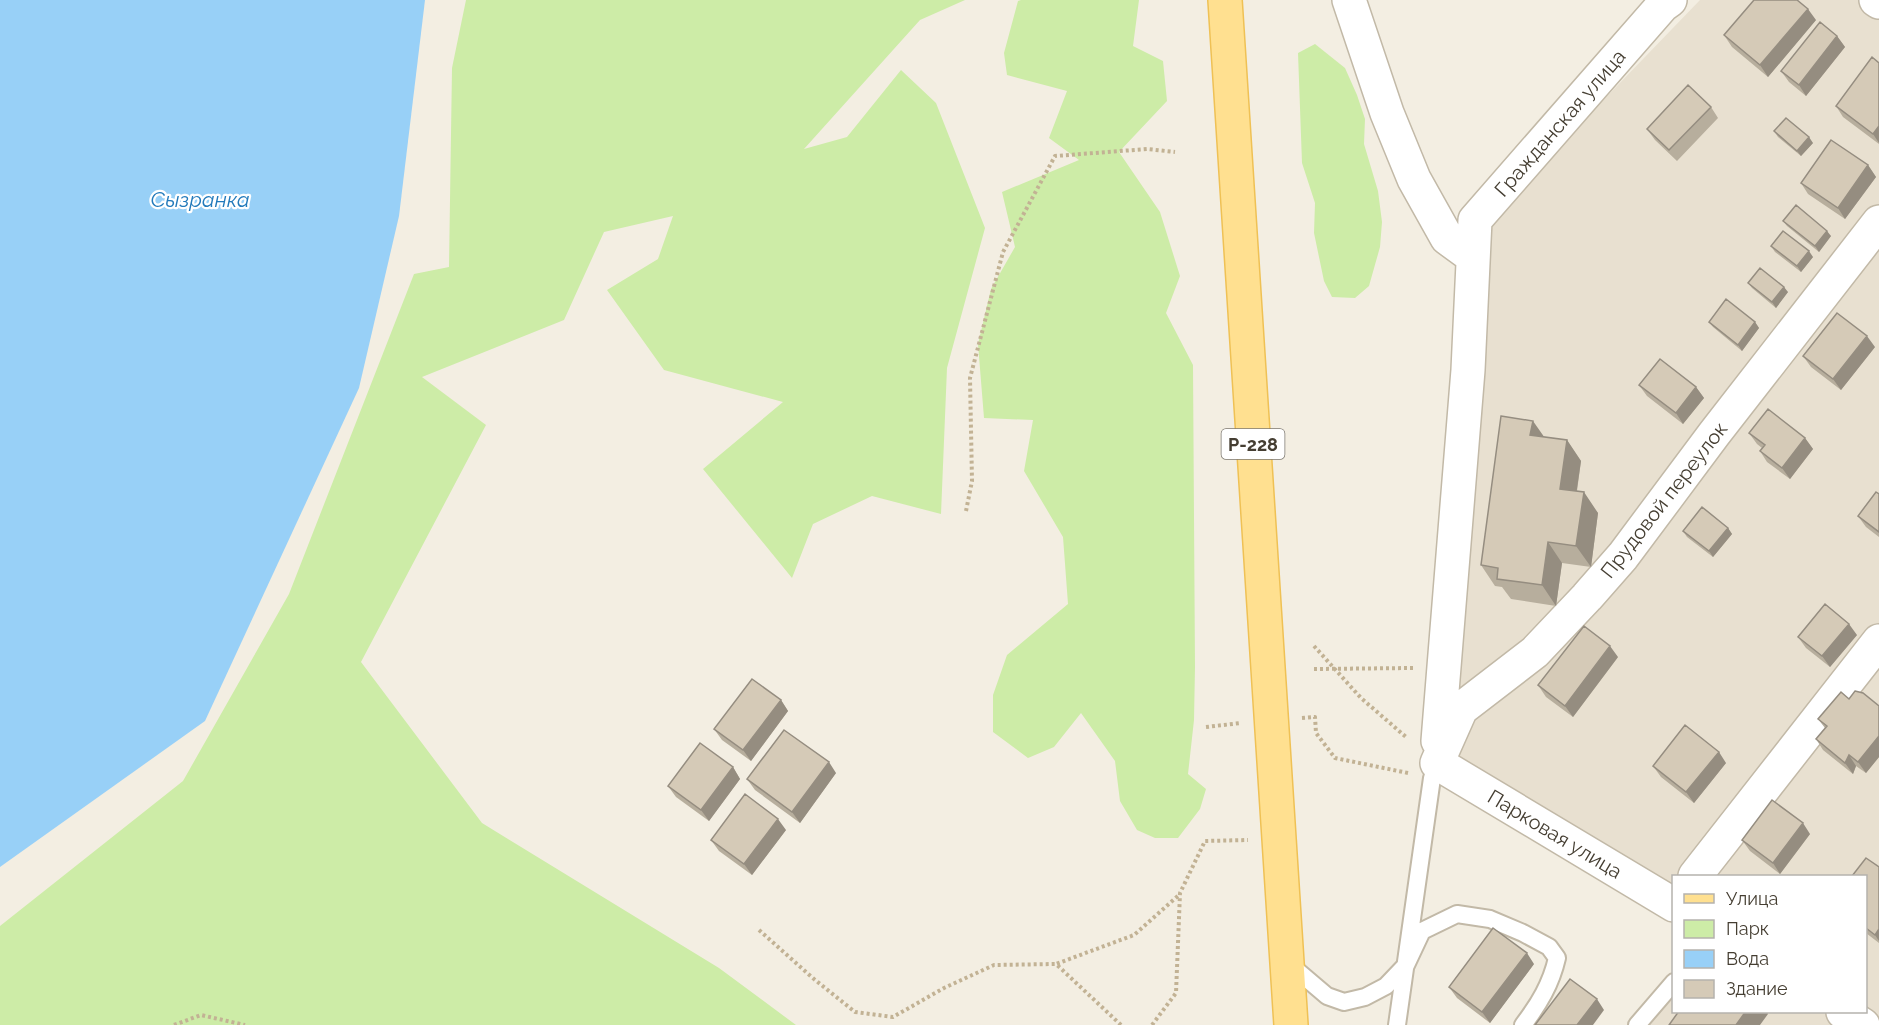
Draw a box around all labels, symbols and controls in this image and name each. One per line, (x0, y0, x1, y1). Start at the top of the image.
street label: Гражданская улица (1490, 44, 1630, 202)
water label: Сызранка (150, 187, 250, 212)
street label: Прудовой переулок (1596, 417, 1732, 583)
road number: Р-228 (1222, 429, 1284, 459)
street label: Парковая улица (1484, 784, 1626, 884)
legend (1672, 875, 1867, 1013)
text: Улица (1726, 888, 1778, 909)
text: Парк (1726, 918, 1769, 939)
text: Вода (1726, 948, 1769, 969)
text: Здание (1726, 978, 1788, 999)

